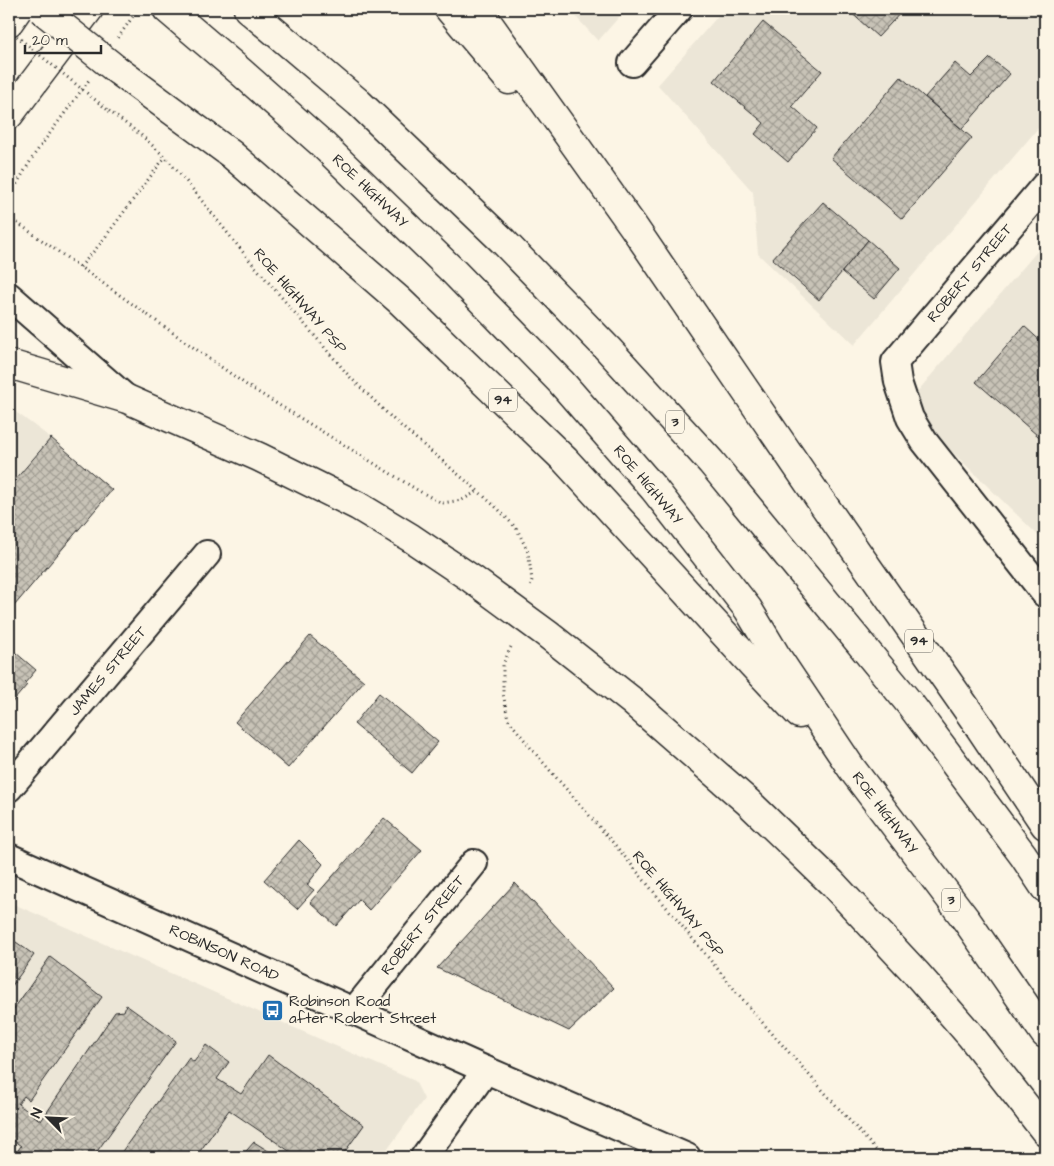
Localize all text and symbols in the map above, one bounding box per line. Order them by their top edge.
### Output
scale bar [25,22,101,54]
text: 20 m [32,30,68,51]
street label: ROE HIGHWAY [327,149,413,233]
street label: ROBERT STREET [922,219,1018,327]
street label: ROE HIGHWAY PSP [248,244,352,358]
road number: 94 [489,388,517,412]
road number: 3 [666,411,684,434]
street label: ROE HIGHWAY [608,441,688,529]
street label: JAMES STREET [64,621,152,720]
road number: 94 [905,630,933,652]
street label: ROE HIGHWAY [847,767,923,859]
street label: ROE HIGHWAY PSP [627,846,729,962]
street label: ROBERT STREET [376,870,470,979]
road number: 3 [942,888,960,912]
street label: ROBINSON ROAD [166,919,283,987]
place label: Robinson Road after Robert Street [289,991,436,1029]
bus stop icon: Robinson Road after Robert Street [261,998,285,1022]
north arrow [22,1094,72,1144]
text: N [26,1105,48,1121]

